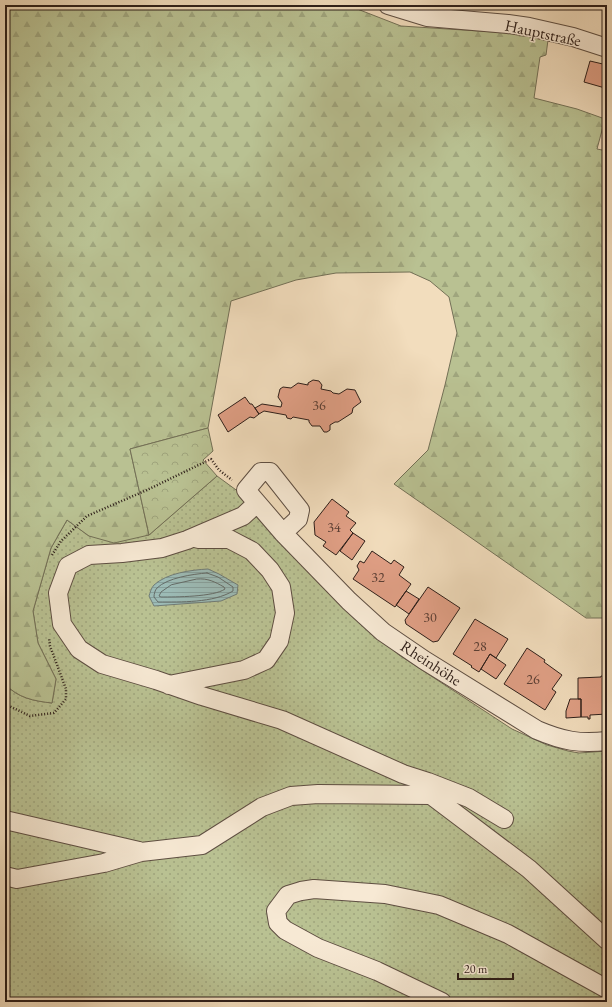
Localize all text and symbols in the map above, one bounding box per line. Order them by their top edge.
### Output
street label: Hauptstraße [503,15,583,51]
house number: 36 [312,396,326,414]
house number: 34 [327,518,341,536]
house number: 32 [371,568,385,586]
house number: 30 [423,608,437,626]
street label: Rheinhöhe [396,635,466,691]
house number: 28 [473,637,487,655]
house number: 26 [526,670,540,688]
scale bar [458,955,513,981]
text: 20 m [464,961,488,977]

